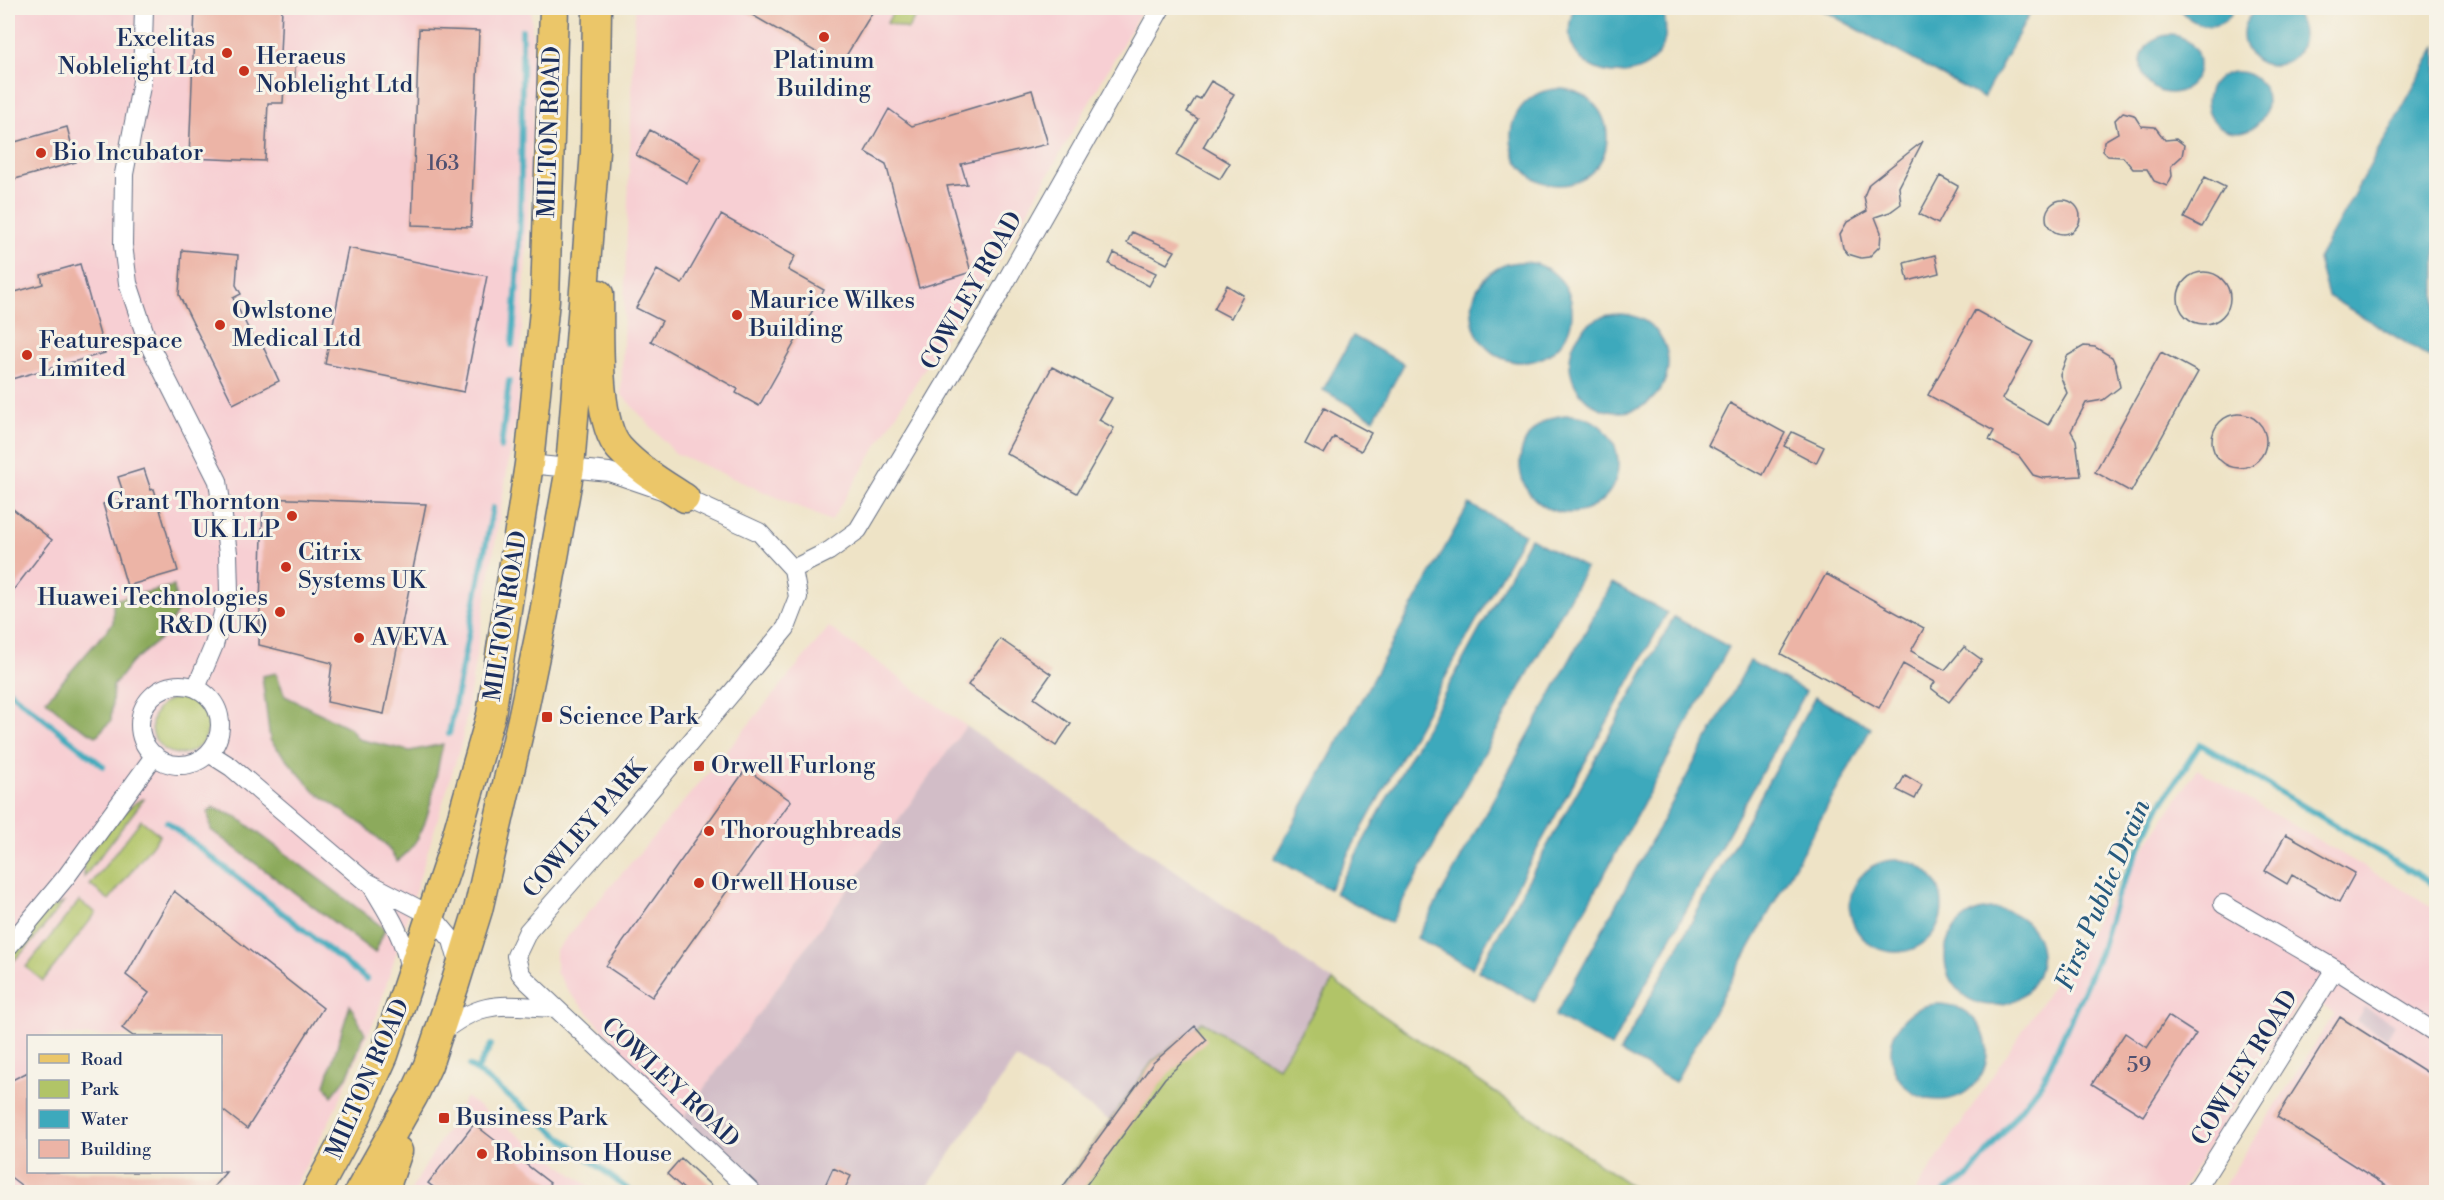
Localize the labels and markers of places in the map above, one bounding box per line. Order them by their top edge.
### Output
place label: Excelitas Noblelight Ltd [58,24,215,82]
marker: Platinum Building [817,30,831,44]
place label: Heraeus Noblelight Ltd [256,42,414,100]
marker: Excelitas Noblelight Ltd [220,46,234,60]
place label: Platinum Building [773,46,875,104]
marker: Heraeus Noblelight Ltd [237,64,251,78]
place label: Bio Incubator [52,138,203,168]
marker: Bio Incubator [34,146,48,160]
place label: Maurice Wilkes Building [748,286,915,344]
place label: Owlstone Medical Ltd [232,296,362,354]
marker: Maurice Wilkes Building [730,308,744,322]
marker: Owlstone Medical Ltd [213,318,227,332]
place label: Featurespace Limited [39,326,183,384]
marker: Featurespace Limited [20,348,34,362]
place label: Grant Thornton UK LLP [107,487,280,545]
marker: Grant Thornton UK LLP [285,509,299,523]
place label: Citrix Systems UK [298,538,427,596]
marker: Citrix Systems UK [279,560,293,574]
place label: Huawei Technologies R&D (UK) [37,583,268,641]
marker: Huawei Technologies R&D (UK) [273,605,287,619]
place label: AVEVA [370,623,449,653]
marker: AVEVA [352,631,366,645]
place label: Science Park [559,702,700,732]
marker: Science Park [540,710,554,724]
place label: Orwell Furlong [711,751,876,781]
marker: Orwell Furlong [692,759,706,773]
place label: Thoroughbreads [721,816,901,846]
marker: Thoroughbreads [702,824,716,838]
place label: Orwell House [711,868,858,898]
marker: Orwell House [692,876,706,890]
place label: Business Park [455,1103,609,1133]
marker: Business Park [437,1111,451,1125]
place label: Robinson House [494,1139,672,1169]
marker: Robinson House [475,1147,489,1161]

